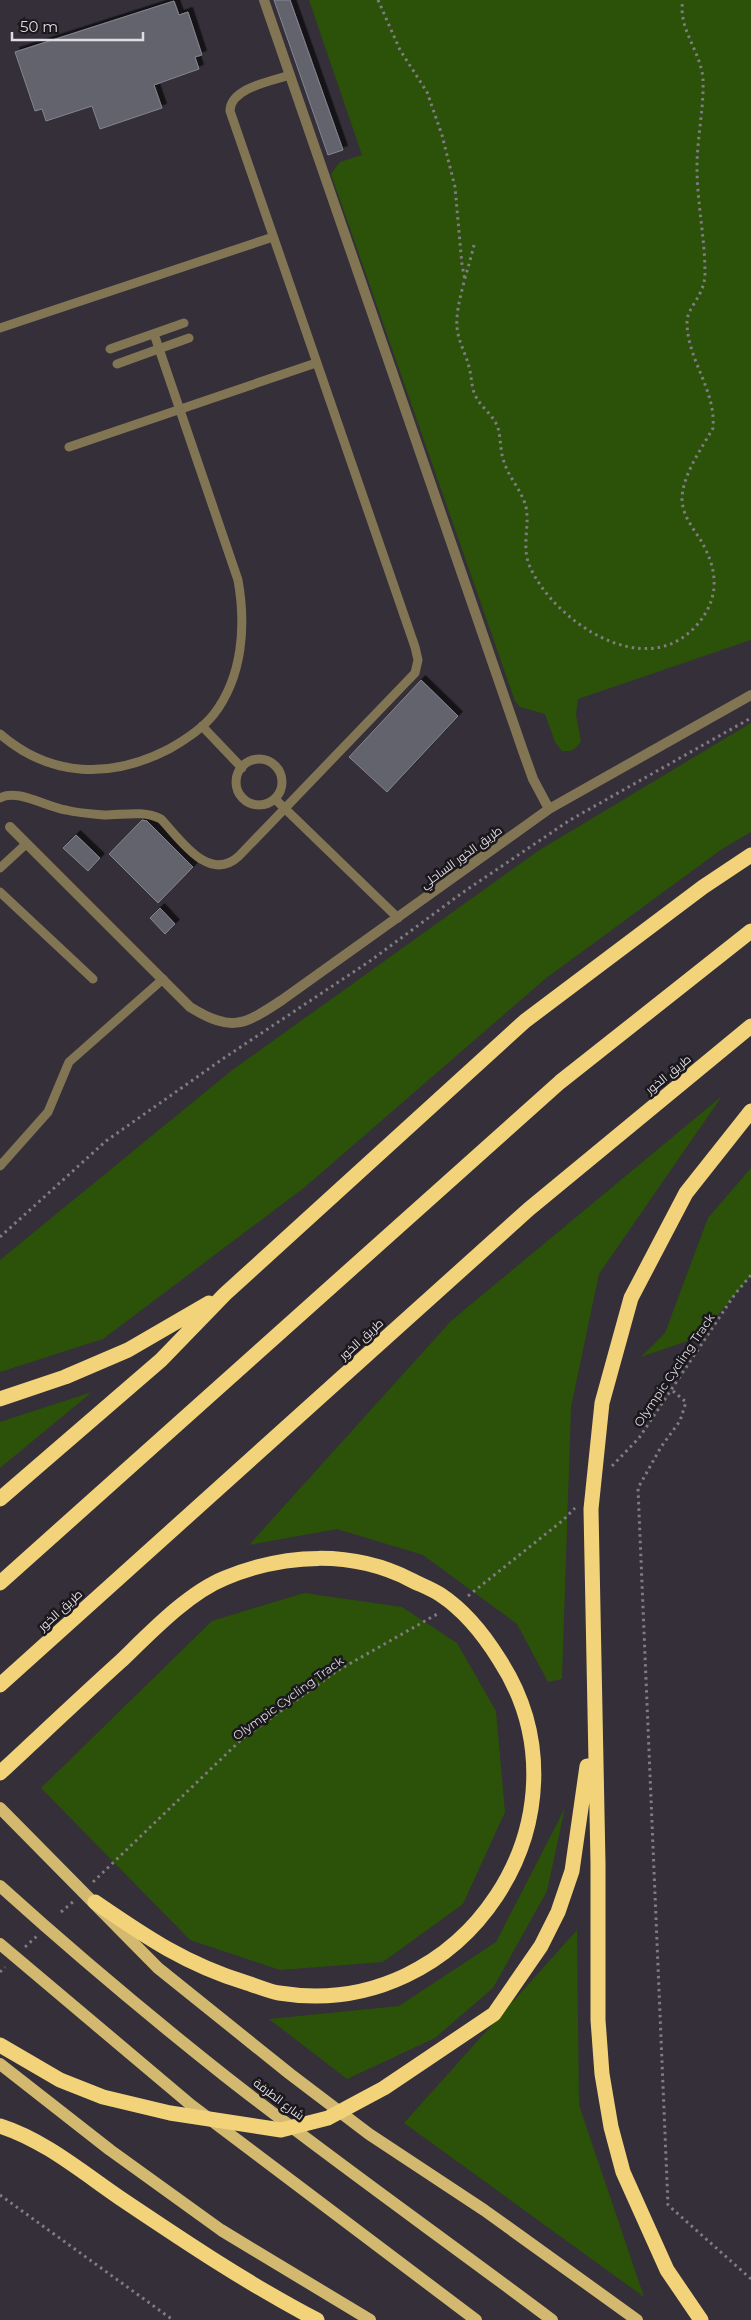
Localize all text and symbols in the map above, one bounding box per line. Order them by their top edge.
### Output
scale bar [12,10,144,42]
text: 50 m [20,17,58,36]
street label: طريق الخور الساحلي [417,822,507,894]
street label: طريق الخور [641,1051,694,1098]
street label: Olympic Cycling Track [631,1310,718,1429]
street label: طريق الخور [335,1315,386,1363]
street label: طريق الخور [34,1586,85,1634]
street label: Olympic Cycling Track [230,1652,347,1743]
street label: شارع الطرفة [250,2075,307,2124]

